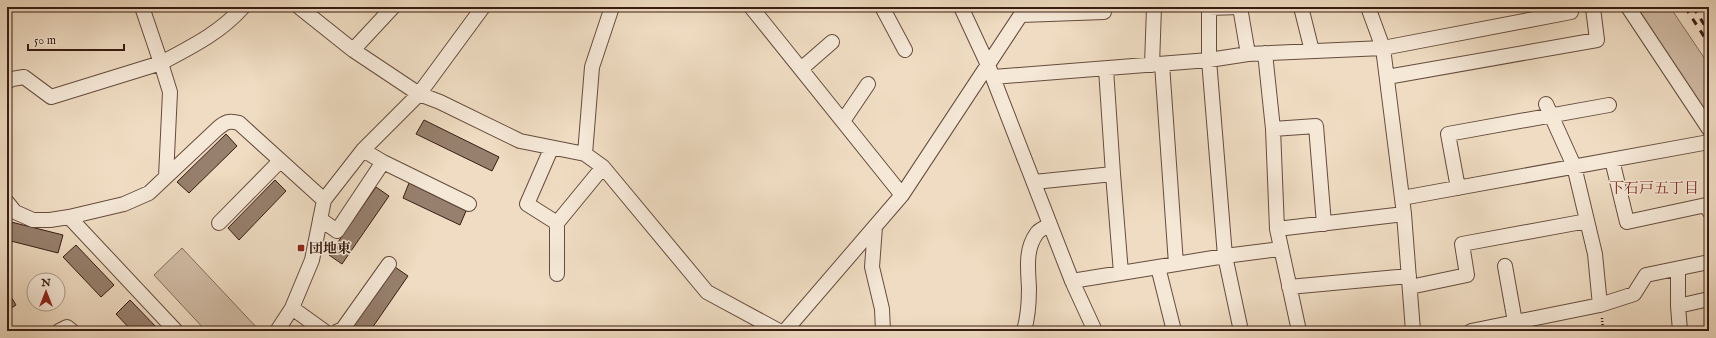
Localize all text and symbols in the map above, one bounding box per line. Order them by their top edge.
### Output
scale bar [28,26,124,52]
text: 50 m [34,33,56,48]
district label: 下石戸五丁目 [1609,179,1699,198]
place label: 団地東 [309,240,351,258]
marker: 団地東 [296,243,306,253]
north arrow [26,272,66,312]
text: N [40,276,51,290]

